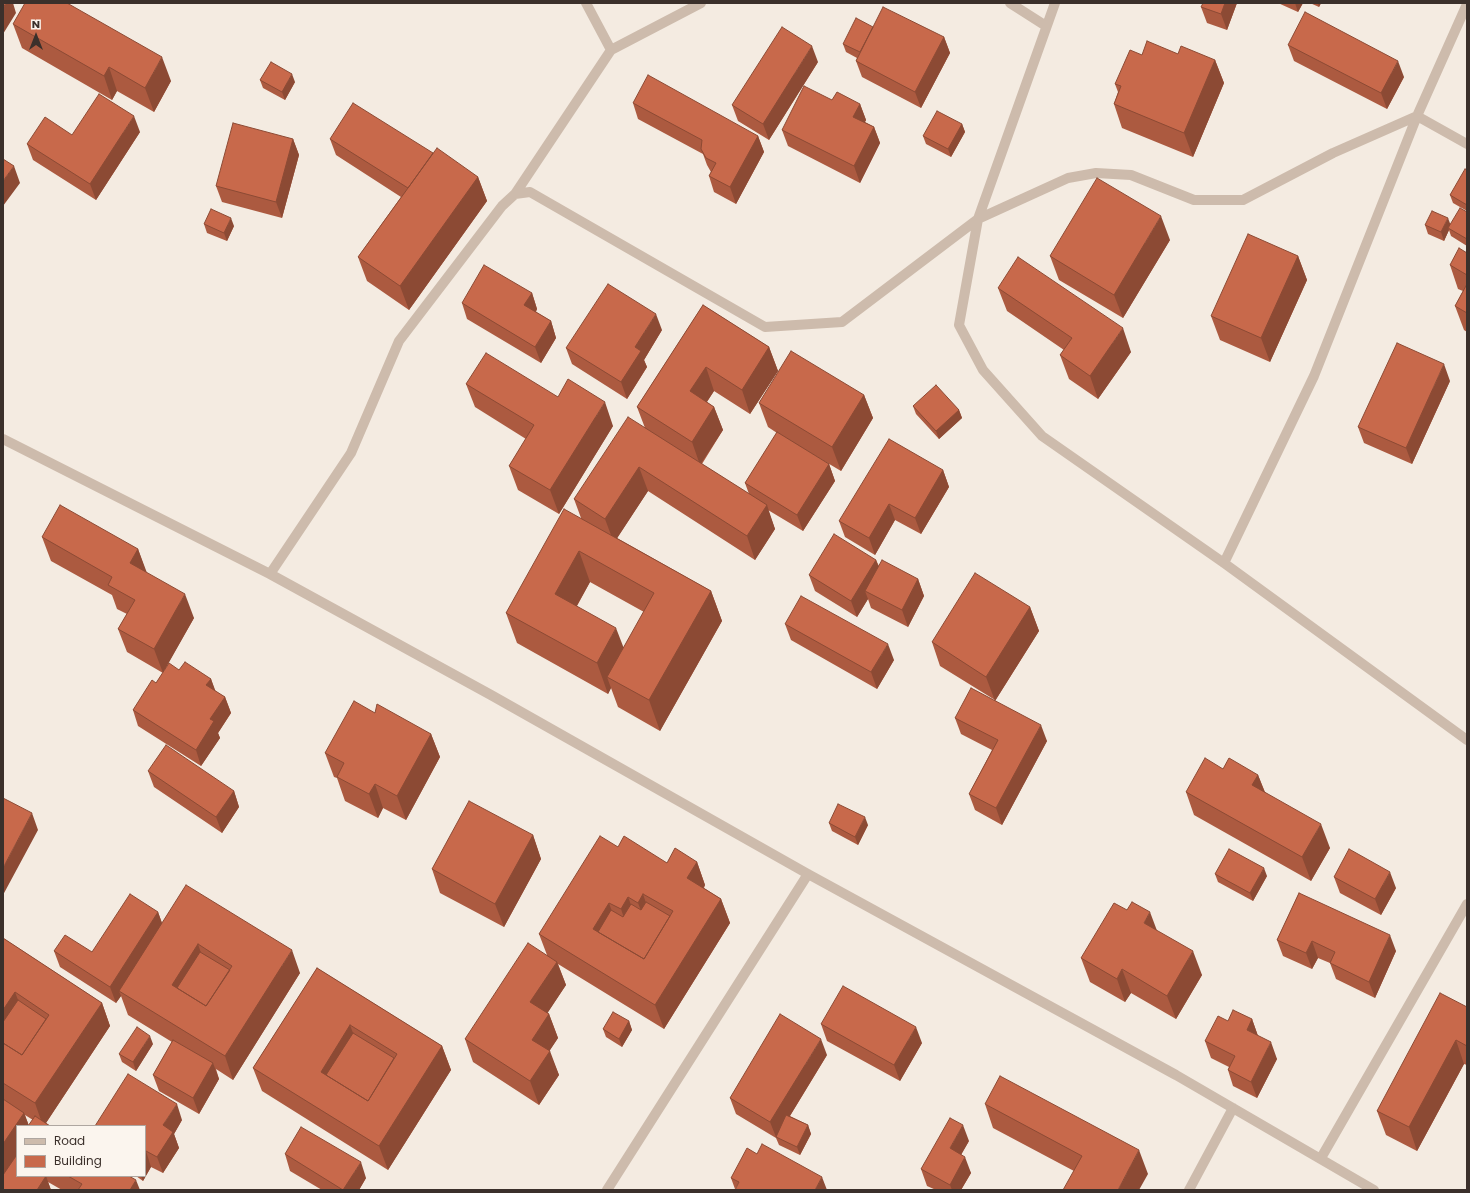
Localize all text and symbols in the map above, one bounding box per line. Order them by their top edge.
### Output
north arrow [16,16,56,56]
text: N [32,16,40,32]
legend [16,1125,146,1177]
text: Road [54,1132,85,1149]
text: Building [54,1152,102,1169]

